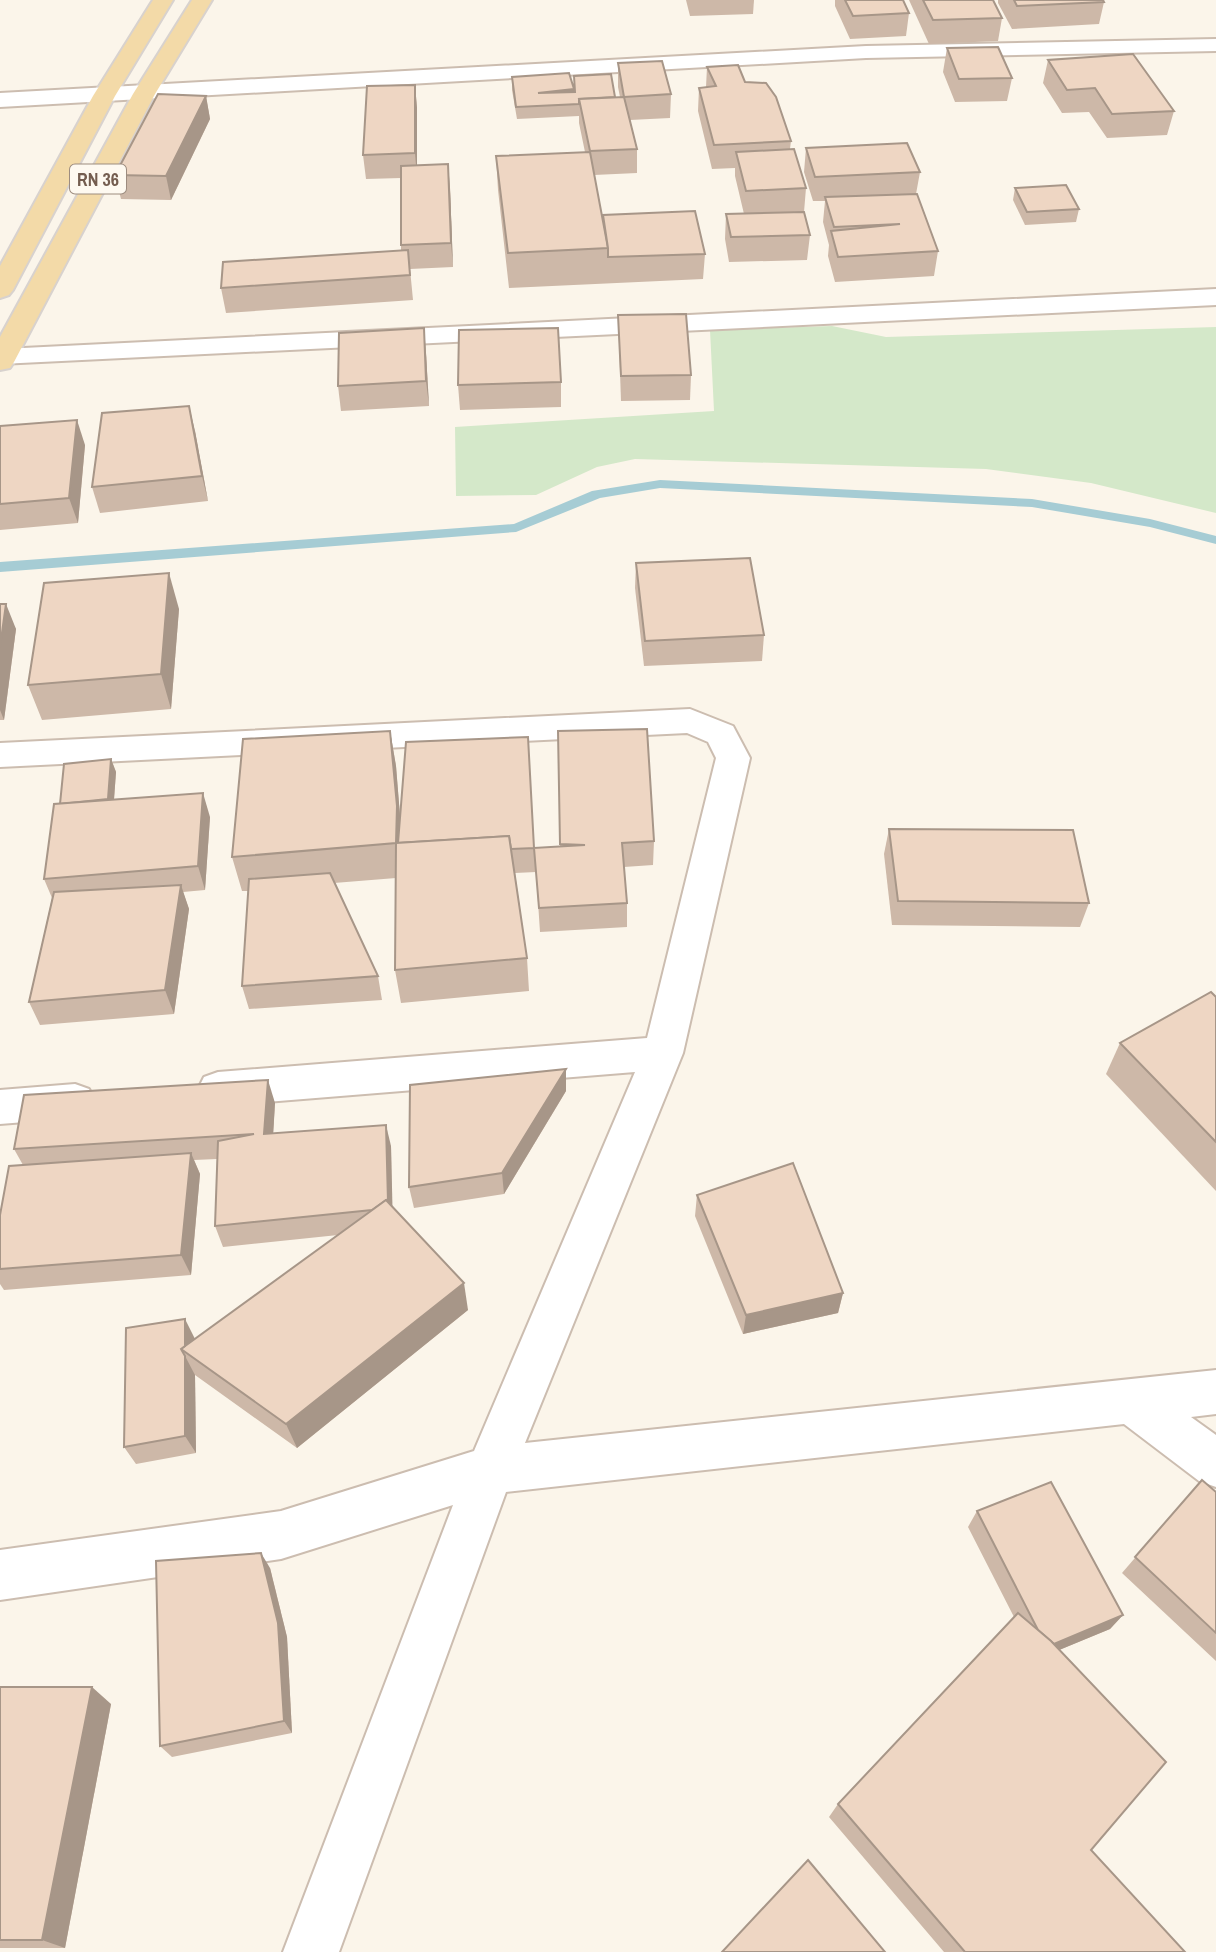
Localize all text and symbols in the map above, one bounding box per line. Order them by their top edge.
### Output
road number: RN 36 [70,164,126,194]

